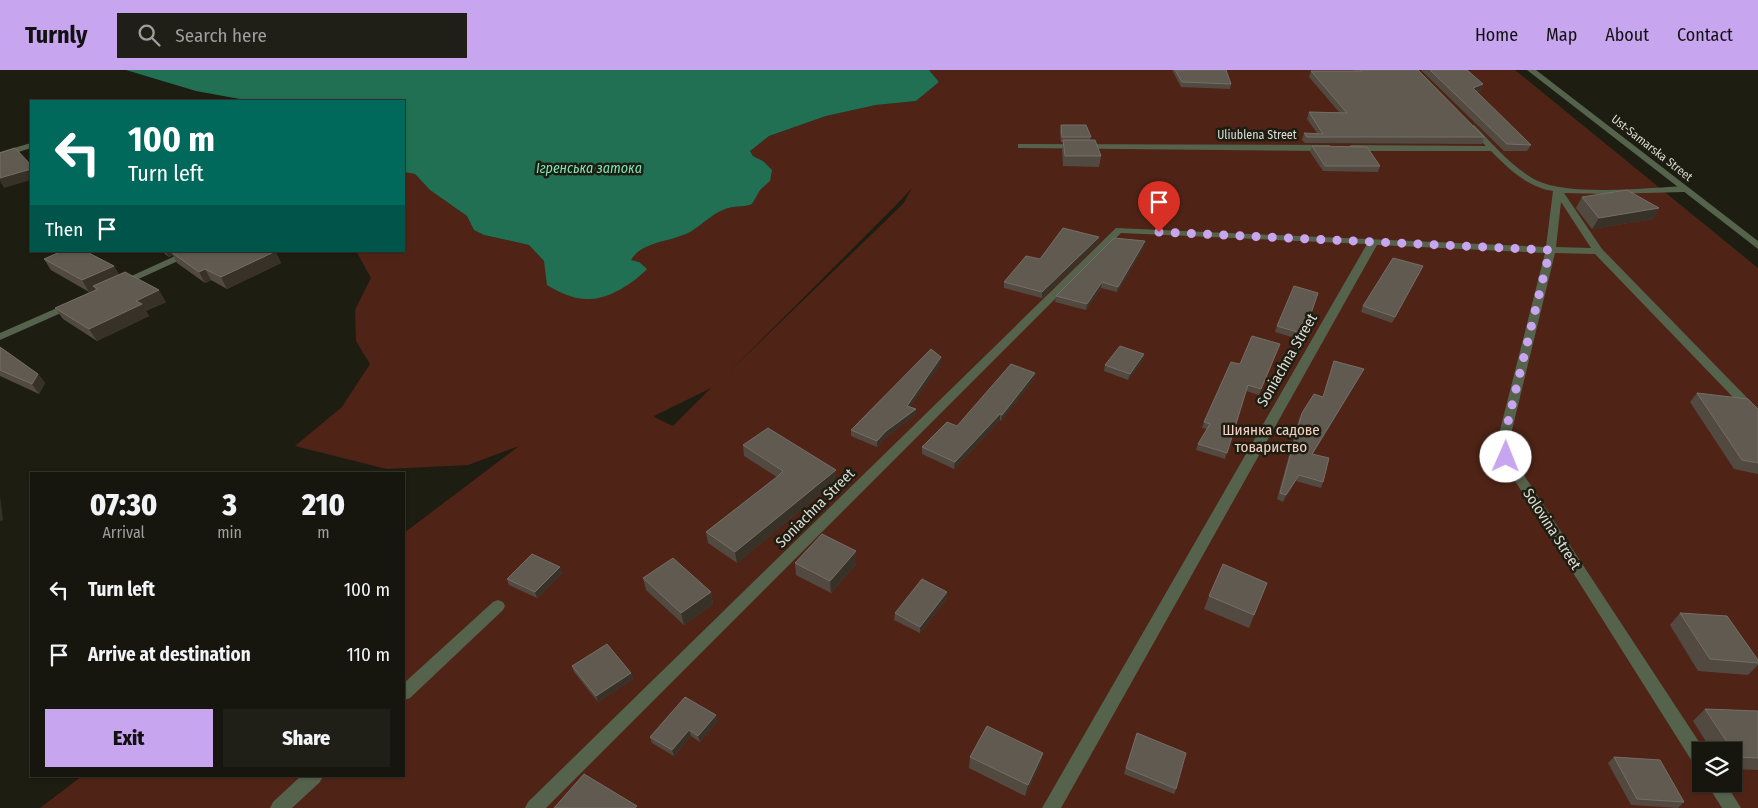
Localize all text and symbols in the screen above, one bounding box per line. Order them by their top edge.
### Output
search box [117,13,467,58]
text: Turnly [25,21,87,49]
icon: search [135,21,163,49]
text: Search here [175,24,267,47]
text: Home [1475,24,1518,46]
text: Map [1546,24,1577,46]
text: About [1605,24,1649,46]
text: Contact [1677,24,1733,46]
street label: Ust-Samarska Street [1609,112,1695,184]
text: 100 m [128,118,215,160]
icon: left [45,120,110,185]
street label: Uliublena Street [1217,128,1297,142]
text: Turn left [128,160,204,187]
water label: Ігренська затока [536,160,642,177]
pin [1138,181,1180,232]
icon: arrive [1145,188,1173,216]
icon: arrive [93,215,121,243]
text: Then [45,218,83,241]
street label: Soniachna Street [1253,310,1321,410]
park label: Шиянка садове товариство [1222,421,1320,456]
position arrow [1479,430,1531,482]
street label: Soniachna Street [772,465,858,551]
street label: Solovina Street [1519,485,1585,573]
text: 07:30 [90,487,157,523]
text: 3 [222,487,237,523]
text: 210 [302,487,345,523]
text: Arrival [102,523,145,542]
text: min [217,523,242,542]
text: m [317,523,330,542]
icon: left [45,576,73,604]
text: Turn left [88,578,155,601]
text: 100 m [344,578,390,601]
icon: arrive [45,641,73,669]
text: Arrive at destination [88,643,251,666]
text: 110 m [346,643,390,666]
button: Exit [45,709,213,767]
button: Share [223,709,390,767]
map controls [1692,742,1742,792]
button: layers [1692,742,1742,792]

